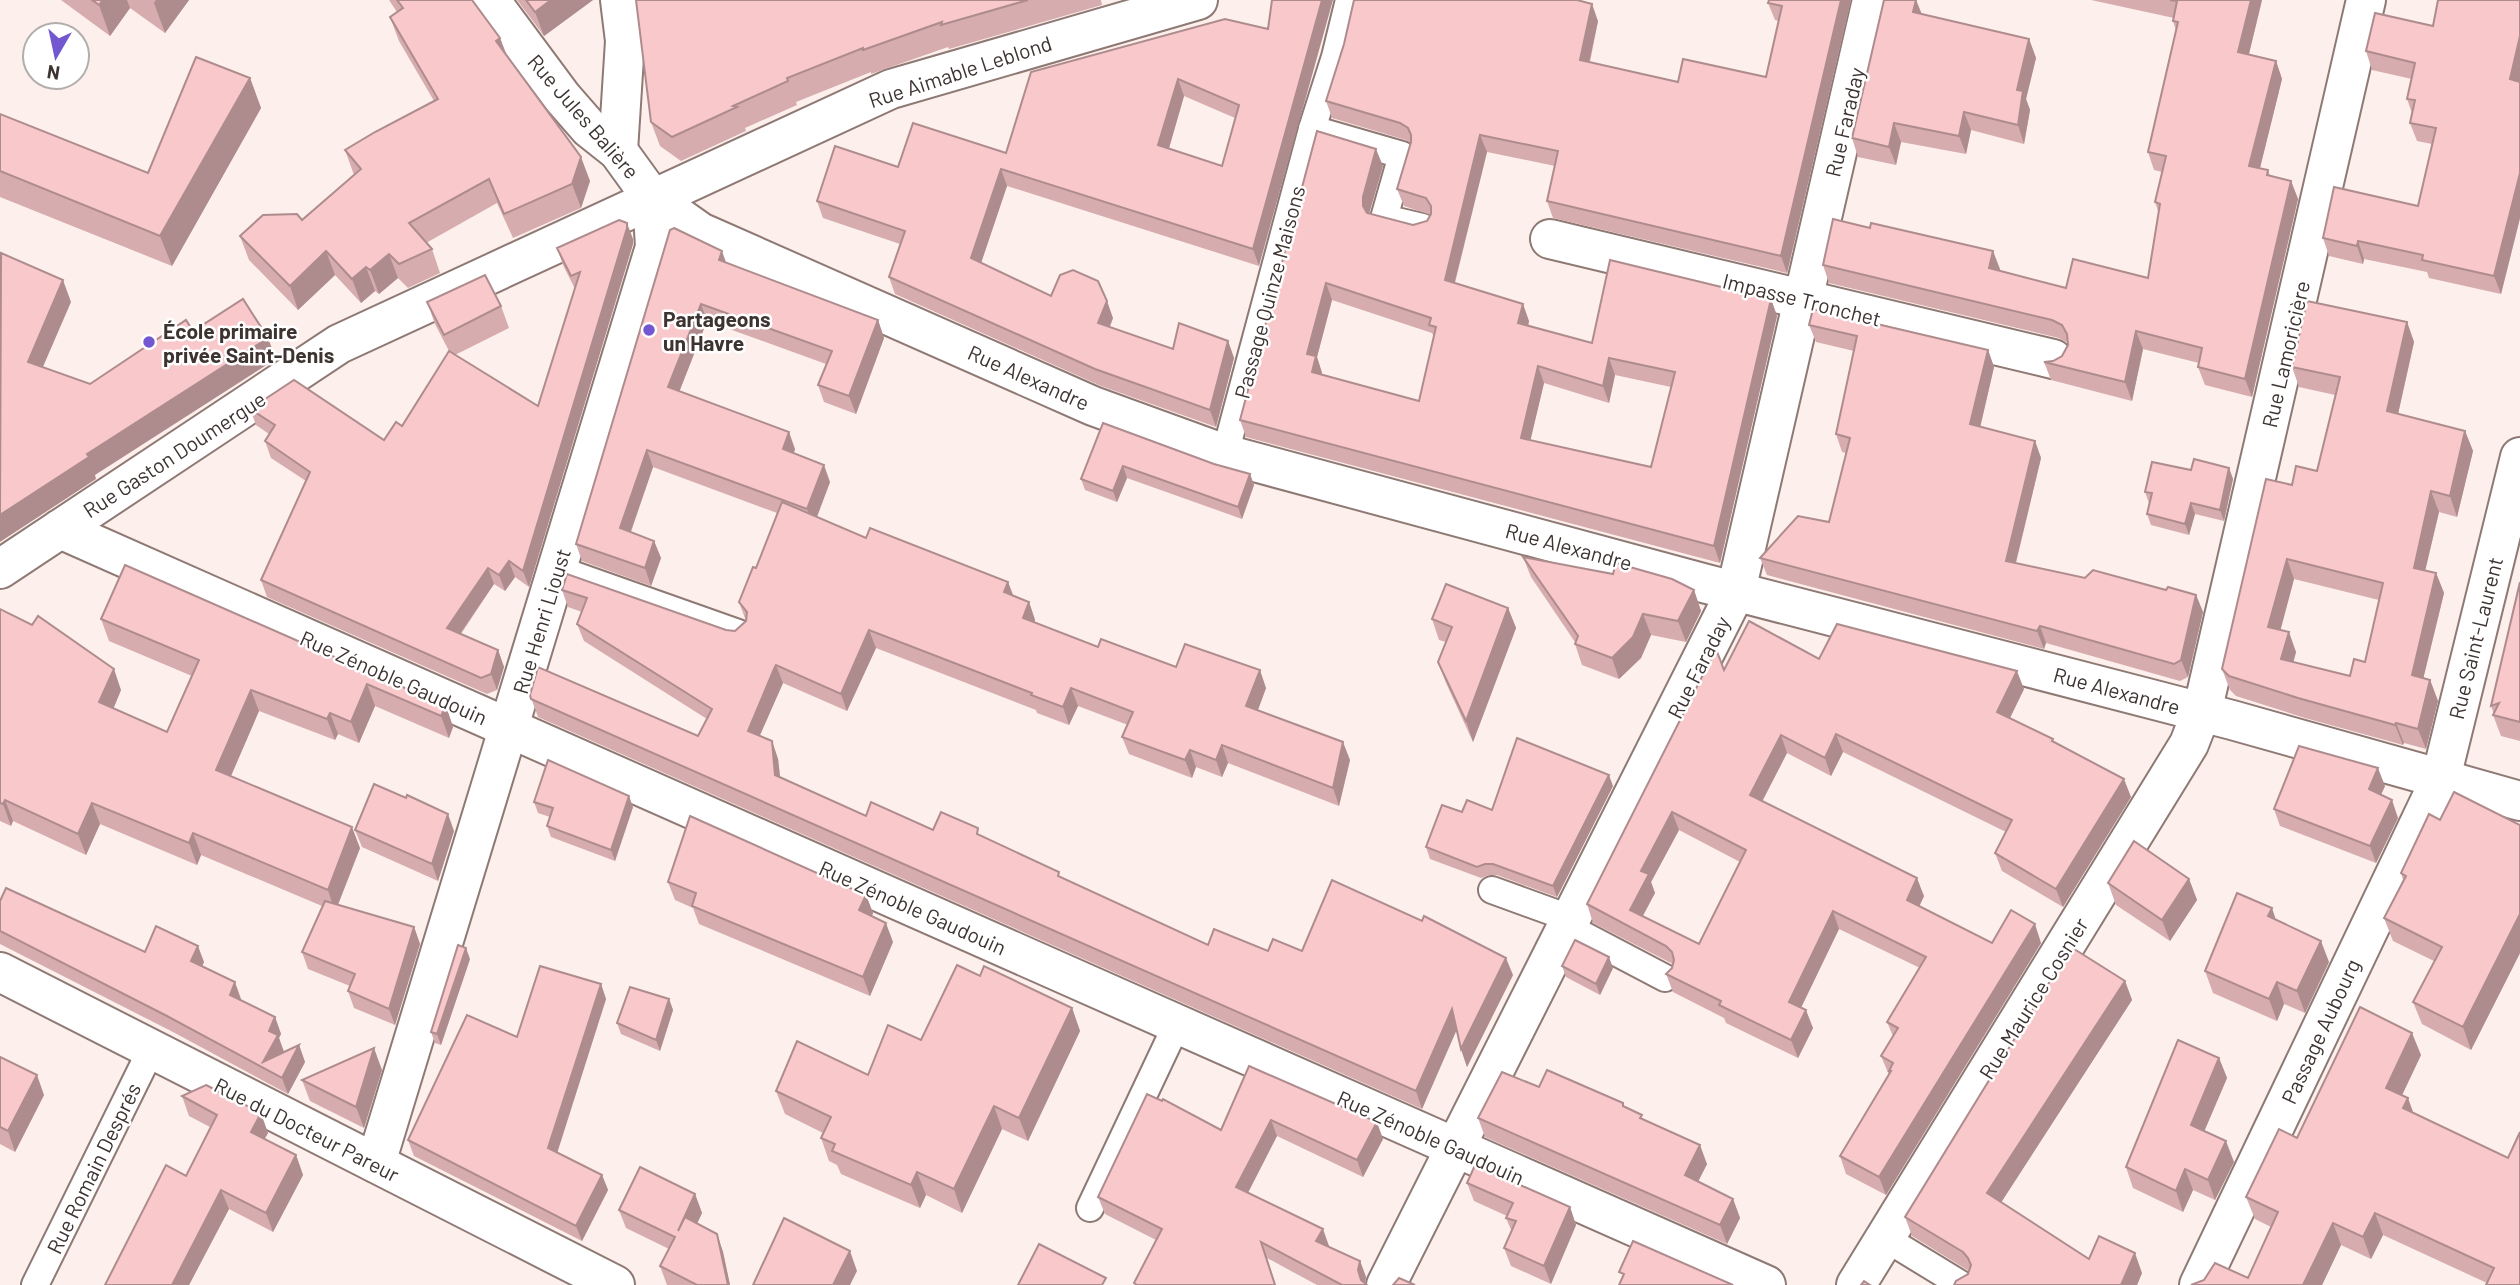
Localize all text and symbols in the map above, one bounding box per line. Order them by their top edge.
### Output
north arrow [21,21,91,91]
street label: Rue Aimable Leblond [865,30,1055,112]
street label: Rue Jules Balière [523,49,645,183]
text: N [45,61,61,86]
street label: Rue Faraday [1819,65,1869,179]
street label: Passage Quinze Maisons [1229,183,1309,401]
street label: Impasse Tronchet [1720,267,1884,331]
street label: Rue Lamoricière [2256,278,2314,430]
place label: Partageons un Havre [663,306,771,355]
place label: École primaire privée Saint-Denis [163,318,334,367]
marker: Partageons un Havre [641,322,657,338]
marker: École primaire privée Saint-Denis [141,334,157,350]
street label: Rue Alexandre [964,339,1094,415]
street label: Rue Gaston Doumergue [78,386,270,522]
street label: Rue Alexandre [1503,517,1635,575]
street label: Rue Henri Lioust [507,545,575,697]
street label: Rue Saint-Laurent [2443,554,2507,722]
street label: Rue Faraday [1662,611,1735,722]
street label: Rue Zénoble Gaudouin [297,624,491,730]
street label: Rue Alexandre [2051,661,2183,719]
street label: Rue Zénoble Gaudouin [816,854,1010,960]
street label: Rue Maurice Cosnier [1973,912,2093,1083]
street label: Passage Aubourg [2275,955,2365,1107]
street label: Rue du Docteur Pareur [210,1072,404,1187]
street label: Rue Romain Després [41,1078,145,1258]
street label: Rue Zénoble Gaudouin [1334,1084,1528,1190]

